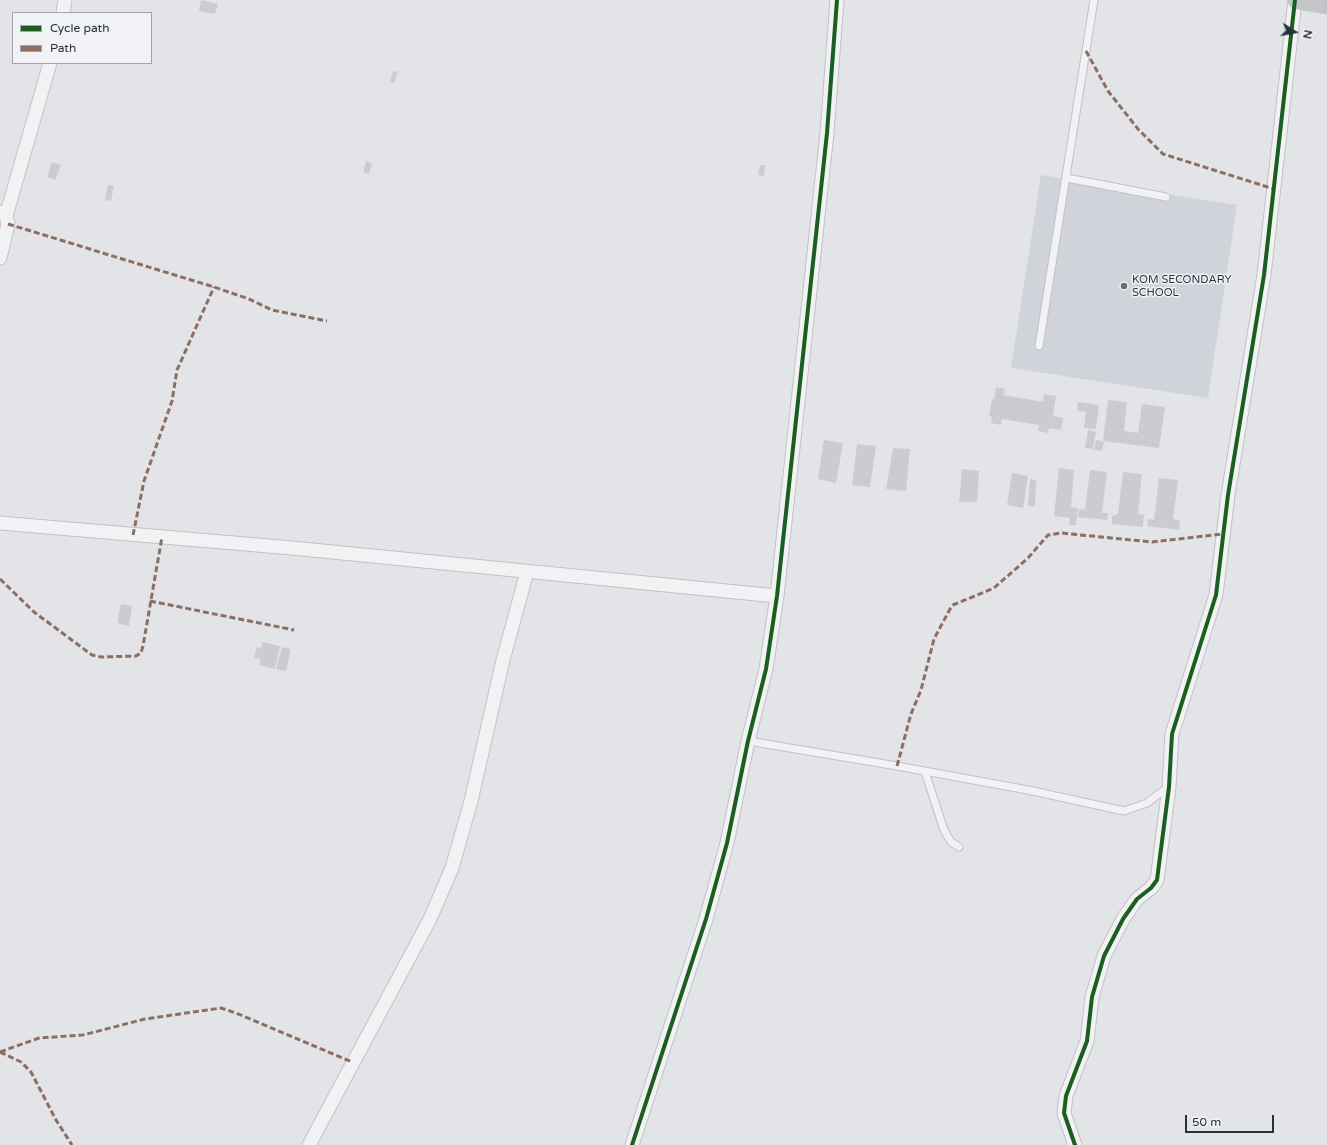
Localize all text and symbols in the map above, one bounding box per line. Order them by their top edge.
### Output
legend [12,12,152,64]
north arrow [1275,12,1315,52]
text: Cycle path [50,21,109,35]
text: N [1300,29,1314,40]
text: Path [50,41,76,55]
place label: KOM SECONDARY SCHOOL [1132,273,1232,299]
marker: KOM SECONDARY SCHOOL [1119,281,1129,291]
scale bar [1187,1107,1276,1133]
text: 50 m [1192,1115,1221,1129]

